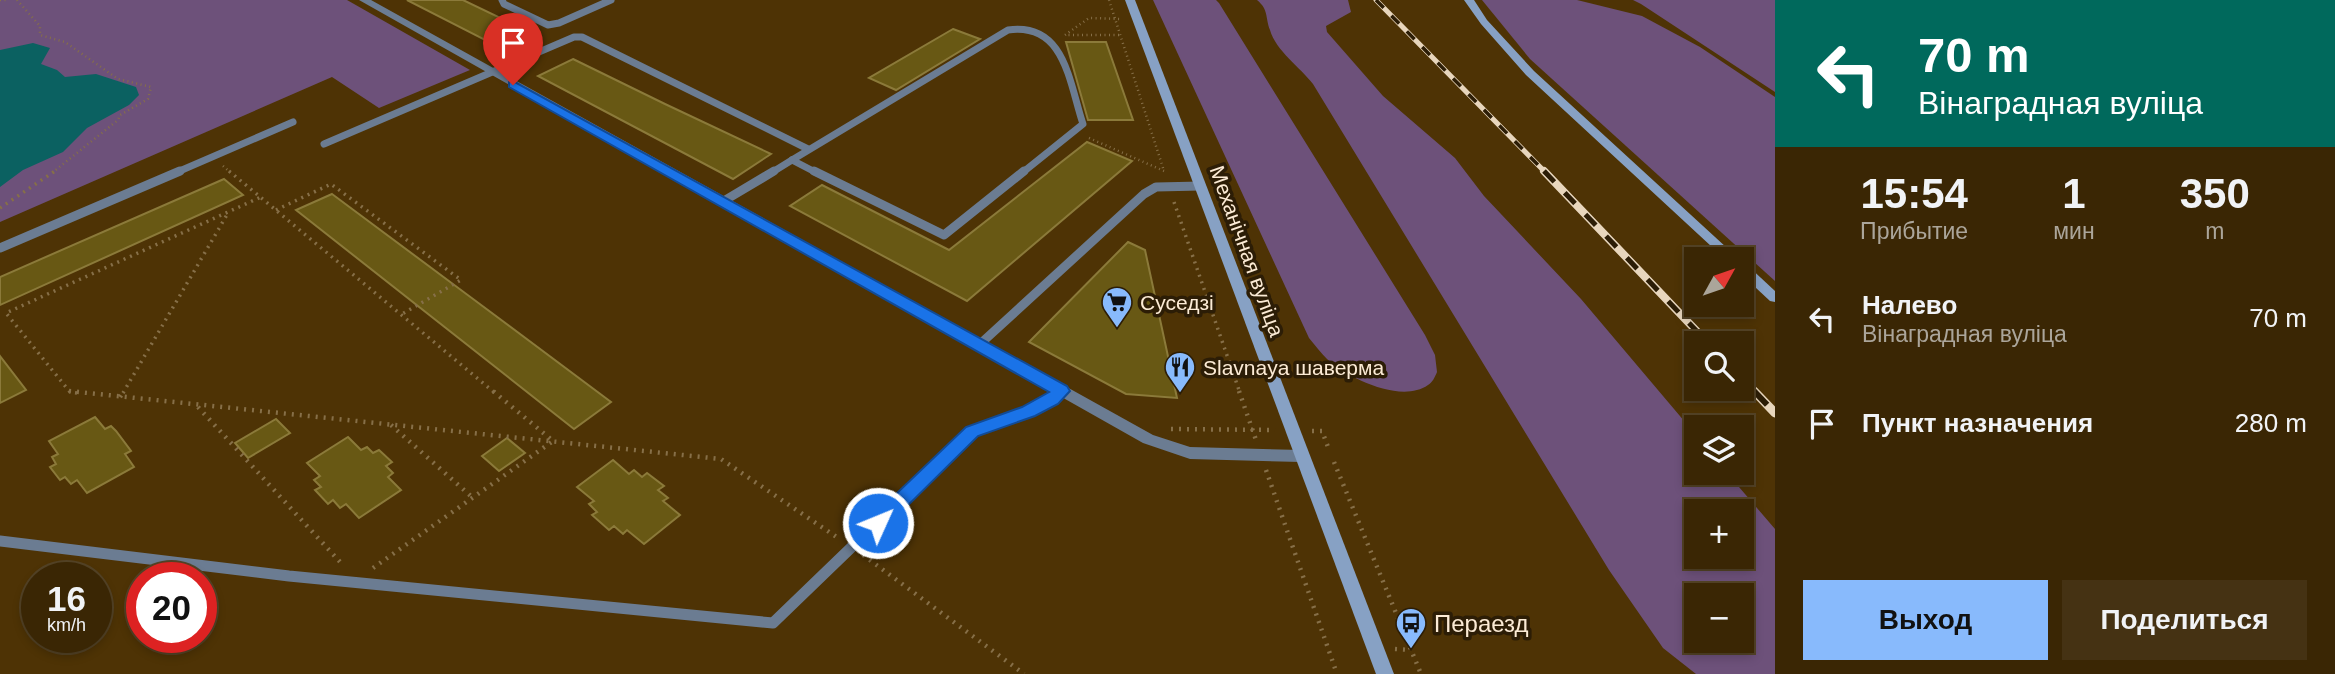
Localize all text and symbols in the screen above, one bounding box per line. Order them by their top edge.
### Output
pin [483,13,543,85]
icon: arrive [494,24,532,62]
icon: left [1803,28,1894,119]
text: 70 m [1918,28,2030,82]
text: Вінаградная вуліца [1918,85,2203,121]
street label: Механічная вуліца [1205,163,1289,340]
text: 15:54 [1860,170,1968,217]
text: 1 [2062,170,2086,217]
text: 350 [2180,170,2250,217]
text: Прибытие [1860,218,1968,244]
text: мин [2053,218,2095,244]
text: m [2205,218,2224,244]
north arrow [1684,247,1754,317]
map controls [1684,247,1754,653]
supermarket icon: Суседзі [1100,285,1134,329]
text: Налево [1862,290,1957,320]
place label: Суседзі [1140,291,1214,314]
icon: left [1803,300,1841,338]
text: 70 m [2249,303,2307,333]
text: Вінаградная вуліца [1862,321,2067,347]
button: search [1684,331,1754,401]
restaurant icon: Slavnaya шаверма [1163,350,1197,394]
place label: Slavnaya шаверма [1203,356,1384,379]
icon: arrive [1803,405,1841,443]
text: Пункт назначения [1862,408,2093,438]
text: 280 m [2235,408,2307,438]
button: layers [1684,415,1754,485]
position arrow [841,486,915,560]
button: + [1684,499,1754,569]
speed limit sign: 20 [126,562,217,653]
text: 16 [47,579,86,618]
button: Выход [1803,580,2048,660]
button: Поделиться [2062,580,2307,660]
button: − [1684,583,1754,653]
bus stop icon: Пераезд [1394,606,1428,650]
place label: Пераезд [1434,610,1529,637]
text: km/h [47,615,86,635]

